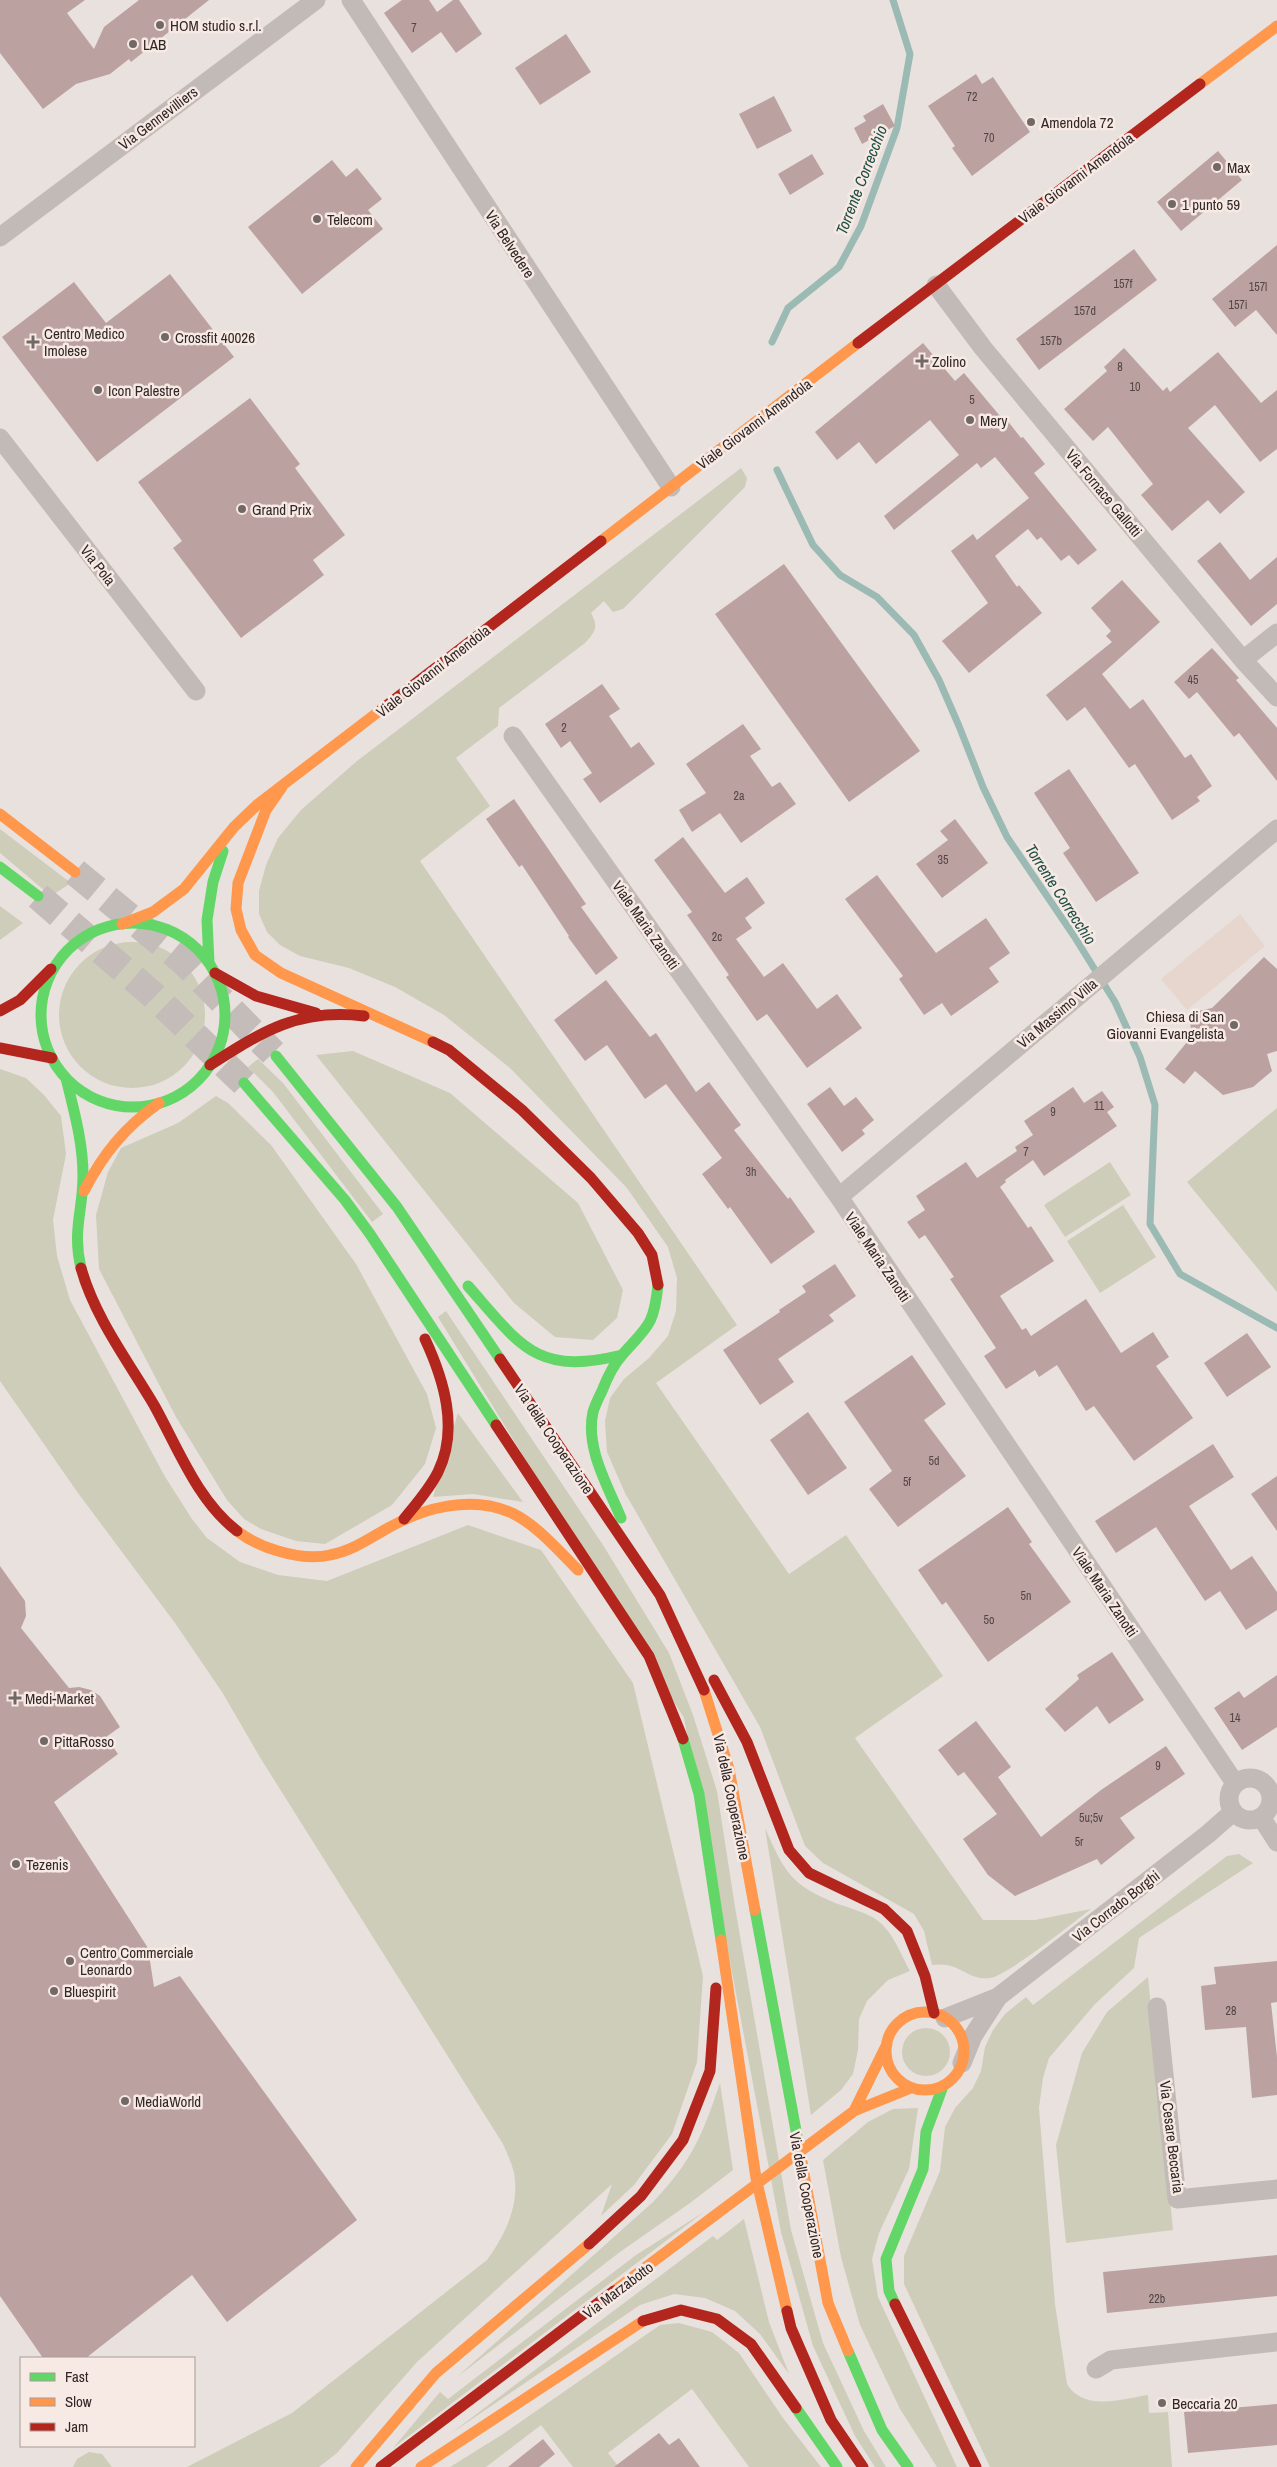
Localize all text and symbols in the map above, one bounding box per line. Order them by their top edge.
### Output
place label: HOM studio s.r.l. [170,15,262,36]
marker: HOM studio s.r.l. [154,19,166,31]
house number: 7 [411,20,417,36]
place label: LAB [143,34,166,55]
marker: LAB [127,38,139,50]
street label: Via Gennevilliers [114,81,202,155]
house number: 72 [967,89,977,105]
place label: Amendola 72 [1040,112,1114,133]
marker: Amendola 72 [1025,116,1037,128]
water label: Torrente Correcchio [830,122,892,238]
street label: Viale Giovanni Amendola [1014,128,1138,228]
house number: 70 [984,130,994,146]
place label: Max [1227,157,1251,178]
marker: Max [1211,161,1223,173]
place label: 1 punto 59 [1182,194,1240,215]
marker: 1 punto 59 [1166,198,1178,210]
street label: Via Belvedere [480,206,540,282]
place label: Telecom [327,209,373,230]
marker: Telecom [311,213,323,225]
house number: 157f [1113,276,1133,292]
house number: 157l [1249,279,1267,295]
house number: 157i [1228,297,1248,313]
house number: 157d [1074,303,1096,319]
place label: Centro Medico Imolese [44,323,125,361]
place label: Crossfit 40026 [175,327,255,348]
marker: Crossfit 40026 [159,331,171,343]
house number: 157b [1040,333,1062,349]
marker: Centro Medico Imolese [26,335,40,349]
place label: Zolino [932,351,966,372]
marker: Zolino [916,355,928,367]
house number: 8 [1117,359,1123,375]
street label: Viale Giovanni Amendola [692,374,816,474]
house number: 10 [1130,379,1140,395]
place label: Icon Palestre [108,380,180,401]
marker: Icon Palestre [92,384,104,396]
house number: 5 [969,392,975,408]
place label: Mery [980,410,1008,431]
marker: Mery [964,414,976,426]
street label: Via Fornace Gallotti [1061,445,1147,541]
place label: Grand Prix [252,499,312,520]
marker: Grand Prix [236,503,248,515]
street label: Via Pola [75,540,121,590]
street label: Viale Giovanni Amendola [372,620,494,722]
house number: 45 [1188,672,1199,688]
house number: 2 [561,720,567,736]
house number: 2a [734,788,745,804]
water label: Torrente Correcchio [1020,840,1102,948]
house number: 35 [938,852,949,868]
street label: Viale Maria Zanotti [607,876,685,974]
house number: 2c [712,929,722,945]
street label: Via Massimo Villa [1012,973,1102,1053]
place label: Chiesa di San Giovanni Evangelista [1106,1006,1224,1044]
marker: Chiesa di San Giovanni Evangelista [1228,1019,1240,1031]
house number: 11 [1094,1098,1105,1114]
house number: 9 [1050,1104,1056,1120]
house number: 7 [1023,1144,1029,1160]
house number: 3h [746,1164,756,1180]
street label: Viale Maria Zanotti [840,1208,916,1306]
street label: Via della Cooperazione [509,1380,599,1498]
house number: 5d [929,1453,939,1469]
house number: 5f [903,1474,911,1490]
street label: Viale Maria Zanotti [1067,1543,1143,1641]
house number: 5n [1021,1588,1031,1604]
house number: 5o [984,1612,994,1628]
place label: Medi-Market [25,1688,95,1709]
marker: Medi-Market [9,1692,21,1704]
house number: 14 [1230,1710,1241,1726]
place label: PittaRosso [54,1731,114,1752]
street label: Via della Cooperazione [708,1732,756,1862]
marker: PittaRosso [38,1735,50,1747]
house number: 9 [1155,1758,1161,1774]
house number: 5u;5v [1079,1810,1103,1826]
house number: 5r [1075,1834,1084,1850]
place label: Tezenis [26,1854,68,1875]
marker: Tezenis [10,1858,22,1870]
street label: Via Corrado Borghi [1068,1865,1164,1947]
place label: Centro Commerciale Leonardo [80,1942,194,1980]
marker: Centro Commerciale Leonardo [64,1955,76,1967]
place label: Bluespirit [64,1981,117,2002]
marker: Bluespirit [48,1985,60,1997]
house number: 28 [1226,2003,1236,2019]
street label: Via Cesare Beccaria [1155,2080,1189,2195]
place label: MediaWorld [135,2091,201,2112]
marker: MediaWorld [119,2095,131,2107]
street label: Via della Cooperazione [784,2130,830,2260]
street label: Via Marzabotto [578,2256,658,2323]
house number: 22b [1149,2291,1165,2307]
legend [20,2357,195,2447]
text: Fast [65,2366,89,2387]
text: Slow [65,2391,92,2412]
place label: Beccaria 20 [1172,2393,1238,2414]
marker: Beccaria 20 [1156,2397,1168,2409]
text: Jam [65,2416,88,2437]

